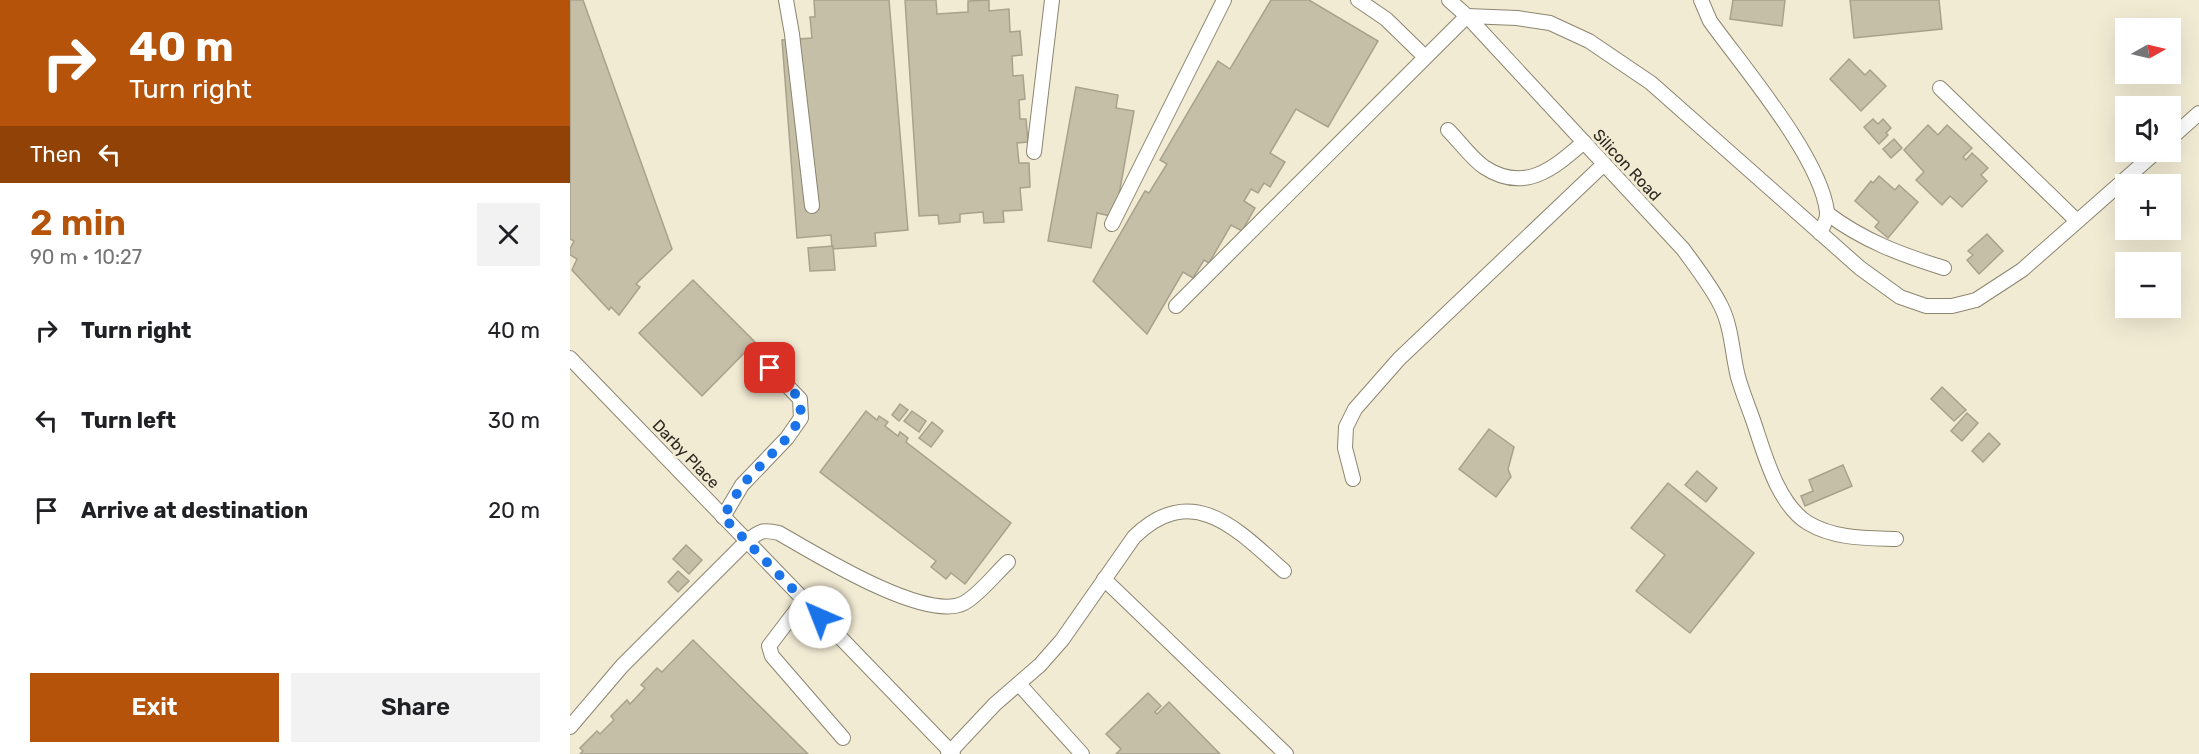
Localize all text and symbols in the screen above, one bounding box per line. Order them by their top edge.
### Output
north arrow [2115,18,2181,84]
map controls [2115,18,2181,318]
text: 40 m [129,22,234,72]
icon: right [30,24,108,102]
text: Turn right [129,73,252,105]
button: sound [2115,96,2181,162]
street label: Silicon Road [1589,125,1665,205]
icon: left [93,138,126,171]
text: Then [30,141,81,168]
button: + [2115,174,2181,240]
text: 2 min [30,201,126,244]
button: close [477,203,540,266]
text: 90 m · 10:27 [30,245,142,269]
button: − [2115,252,2181,318]
icon: right [30,314,63,347]
text: Turn right [81,317,191,344]
text: 40 m [487,317,540,344]
pin [744,342,795,393]
icon: arrive [753,351,786,384]
icon: left [30,404,63,437]
text: Turn left [81,407,176,434]
text: 30 m [488,407,540,434]
street label: Darby Place [649,416,724,492]
icon: arrive [30,494,63,527]
text: Arrive at destination [81,497,308,524]
text: 20 m [488,497,540,524]
position arrow [788,585,852,649]
button: Exit [30,673,279,742]
button: Share [291,673,540,742]

